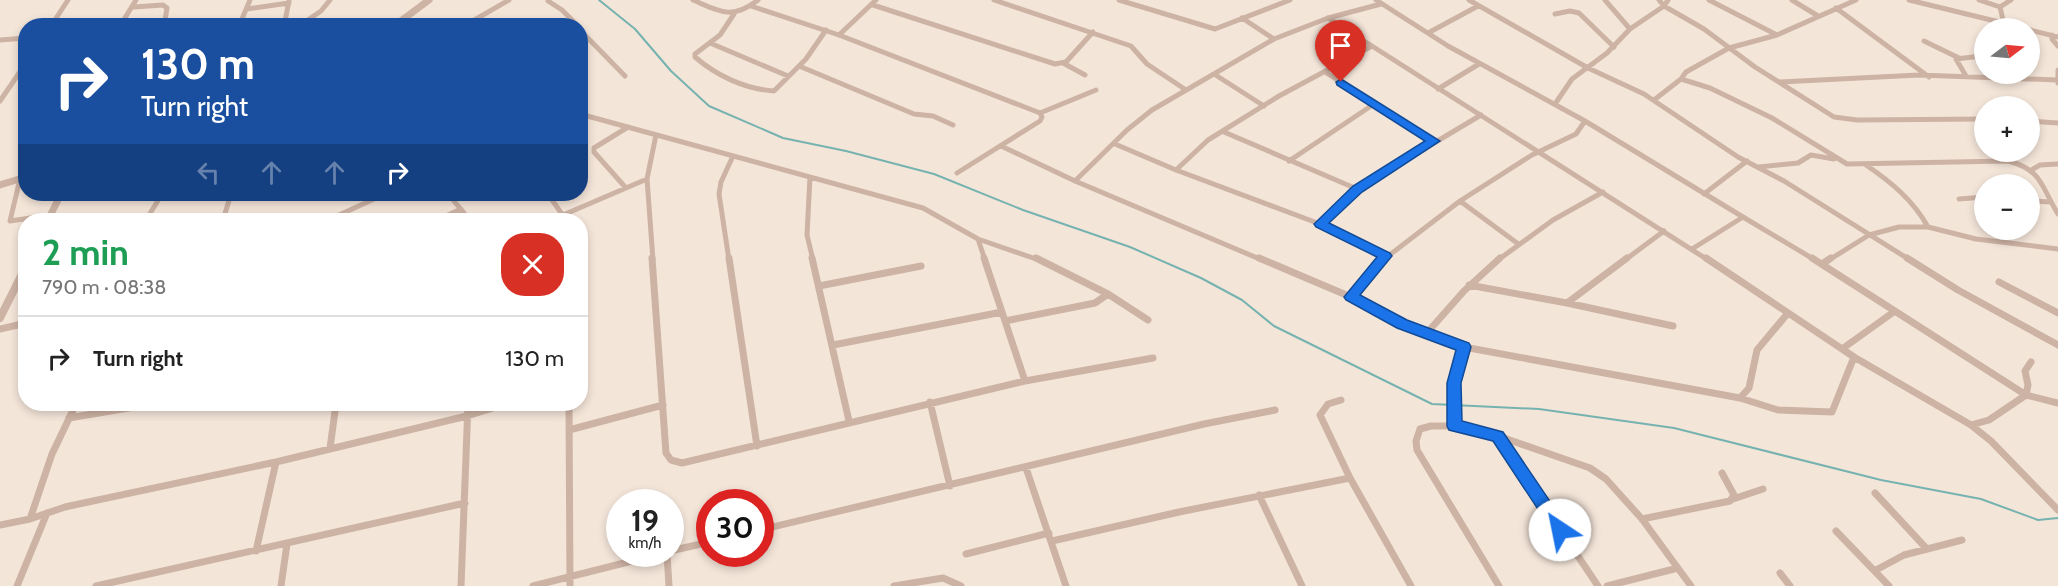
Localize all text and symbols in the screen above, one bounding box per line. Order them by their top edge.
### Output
north arrow [1974,18,2040,84]
map controls [1974,18,2040,240]
pin [1315,20,1366,82]
icon: arrive [1324,29,1357,62]
text: 130 m [141,38,255,90]
icon: right [42,42,120,120]
text: Turn right [141,90,248,123]
button: + [1974,96,2040,162]
icon: left [192,156,225,189]
icon: ahead [255,156,288,189]
icon: ahead [318,156,351,189]
icon: right [381,156,414,189]
button: − [1974,174,2040,240]
text: 2 min [42,230,129,274]
button: close [501,233,564,296]
text: 790 m · 08:38 [42,275,166,299]
icon: right [42,342,75,375]
text: Turn right [93,345,183,372]
text: 130 m [505,345,564,372]
speed limit sign: 30 [696,489,774,567]
position arrow [1528,498,1592,562]
text: 19 [631,502,659,539]
text: km/h [629,534,661,552]

